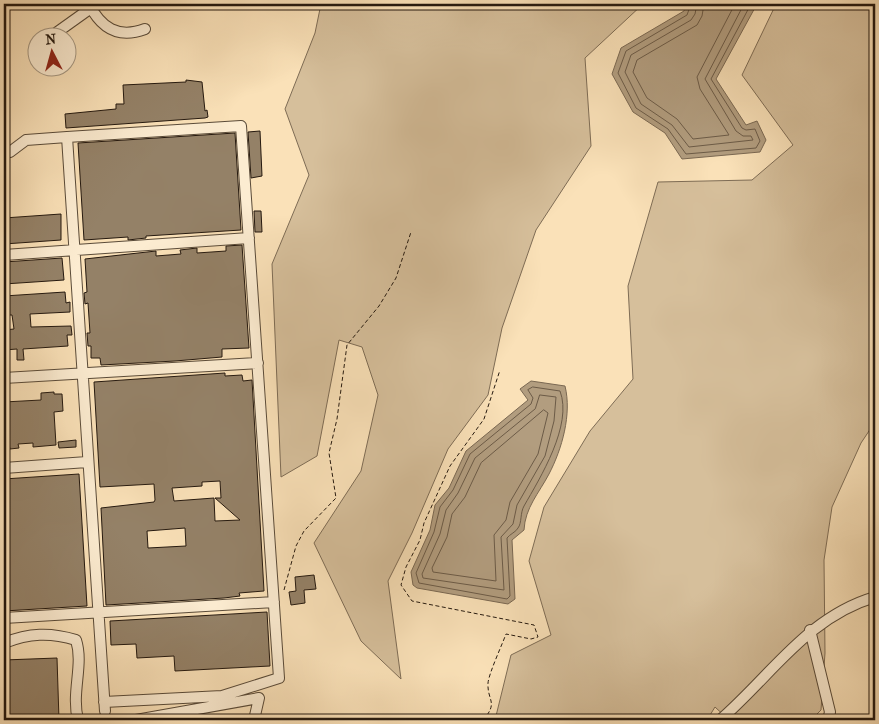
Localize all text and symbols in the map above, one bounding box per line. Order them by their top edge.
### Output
north arrow [28,28,78,78]
text: N [45,31,57,49]

